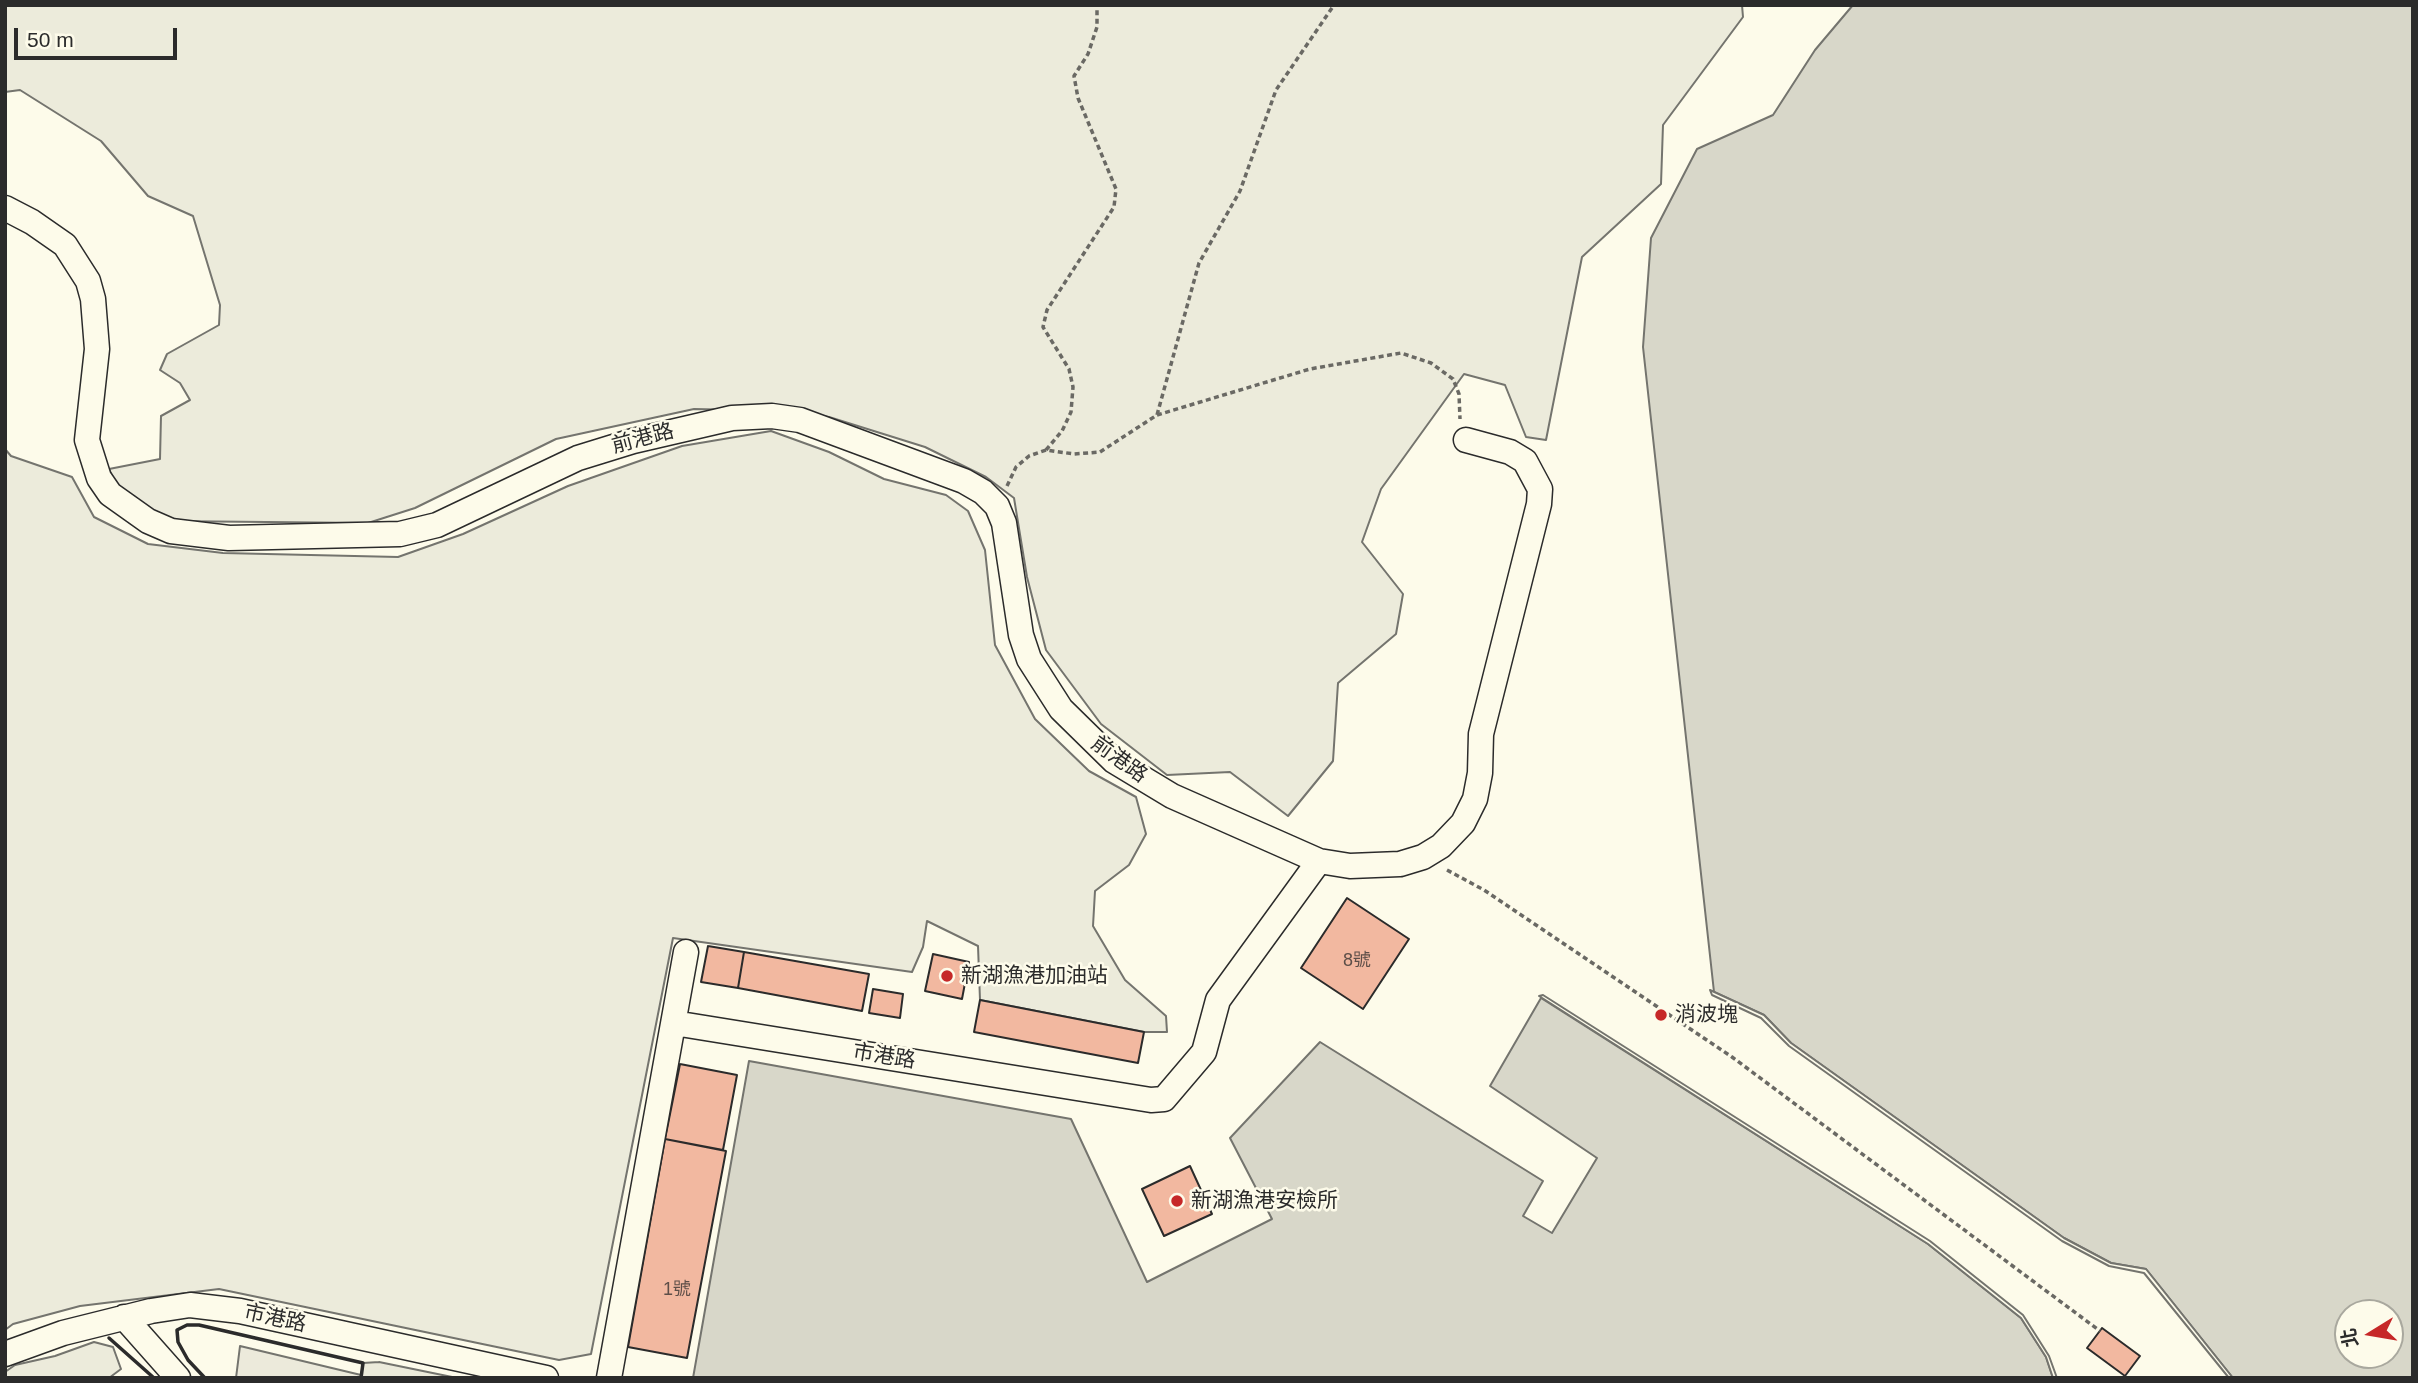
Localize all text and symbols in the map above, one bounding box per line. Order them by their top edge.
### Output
scale bar [18,14,180,58]
text: 50 m [27,28,74,51]
street label: 前港路 [609,419,677,459]
street label: 前港路 [1086,731,1152,789]
house number: 8號 [1343,950,1371,972]
place label: 新湖漁港加油站 [961,963,1108,989]
marker: 新湖漁港加油站 [939,968,955,984]
place label: 消波塊 [1675,1002,1738,1028]
marker: 消波塊 [1653,1007,1669,1023]
street label: 市港路 [851,1040,917,1074]
place label: 新湖漁港安檢所 [1191,1188,1338,1214]
marker: 新湖漁港安檢所 [1169,1193,1185,1209]
house number: 1號 [663,1279,691,1301]
north arrow [2334,1299,2404,1369]
street label: 市港路 [242,1300,308,1338]
text: 北 [2338,1326,2362,1349]

